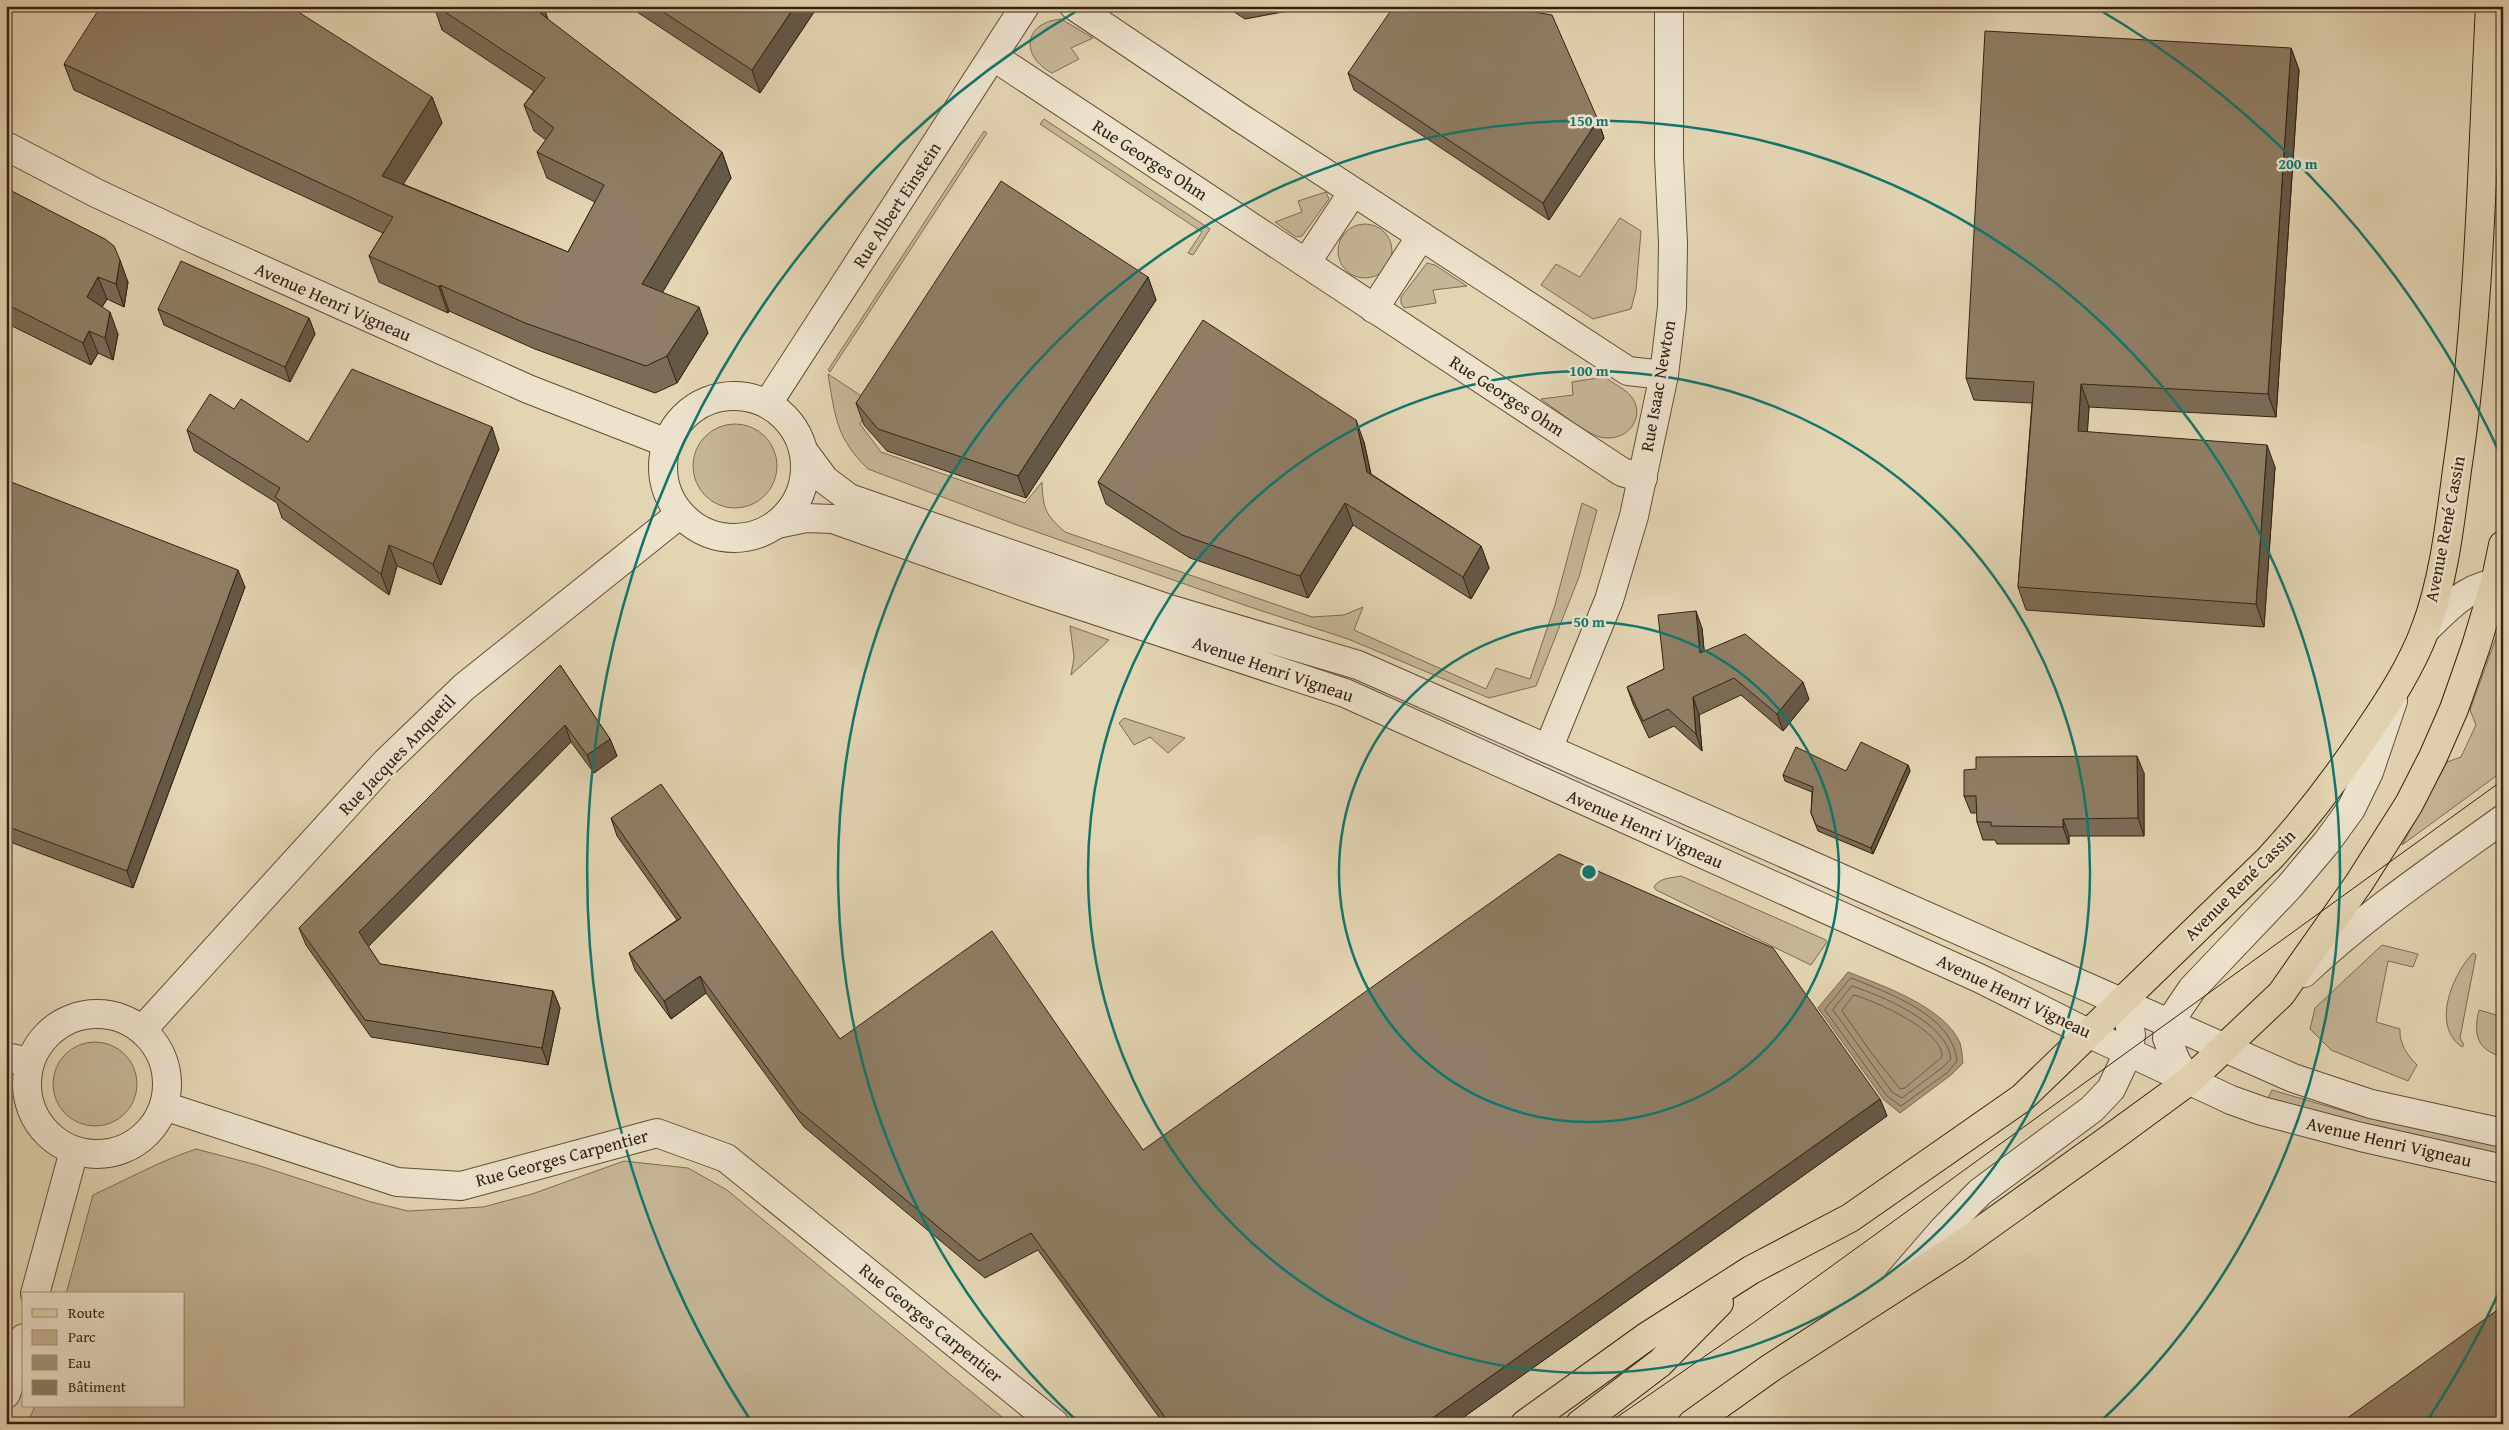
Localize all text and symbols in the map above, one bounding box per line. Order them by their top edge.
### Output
text: 150 m [1569,110,1609,131]
street label: Rue Georges Ohm [1087,112,1213,207]
street label: Rue Albert Einstein [846,136,947,273]
text: 200 m [2278,153,2318,174]
street label: Avenue Henri Vigneau [251,255,416,348]
street label: Rue Isaac Newton [1633,318,1682,454]
street label: Rue Georges Ohm [1444,348,1570,443]
text: 100 m [1569,360,1609,381]
street label: Avenue René Cassin [2417,454,2472,604]
text: 50 m [1573,611,1605,632]
street label: Avenue Henri Vigneau [1189,628,1358,709]
street label: Rue Jacques Anquetil [332,688,461,821]
street label: Avenue Henri Vigneau [1563,782,1728,875]
street label: Avenue René Cassin [2178,823,2302,947]
centre of rings [1580,863,1598,881]
street label: Avenue Henri Vigneau [1932,946,2096,1045]
street label: Avenue Henri Vigneau [2304,1109,2475,1174]
street label: Rue Georges Carpentier [472,1121,652,1194]
street label: Rue Georges Carpentier [854,1256,1009,1389]
legend [22,1292,185,1408]
text: Route [68,1302,105,1323]
text: Parc [68,1326,96,1347]
text: Eau [68,1352,92,1373]
text: Bâtiment [68,1376,127,1397]

